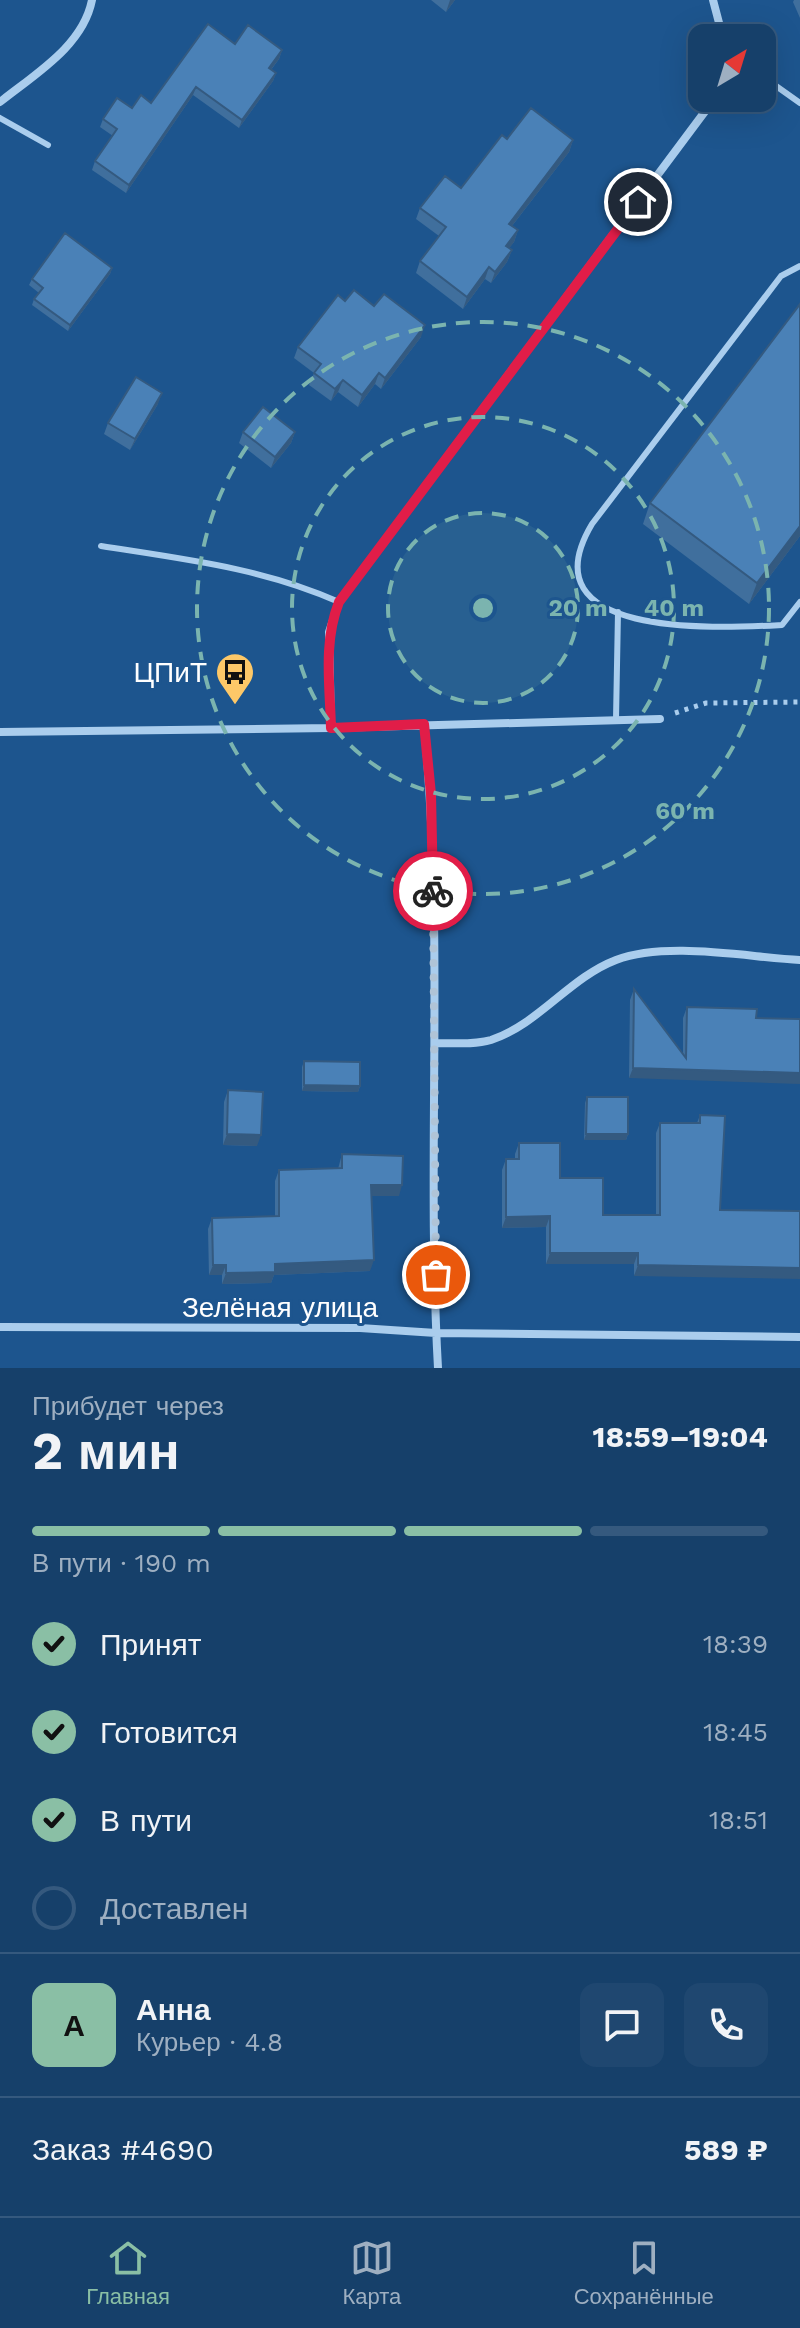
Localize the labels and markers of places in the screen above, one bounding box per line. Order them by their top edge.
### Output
pin [604,168,672,236]
centre of rings [469,594,497,622]
bus stop icon: ЦПиТ [214,651,256,706]
place label: ЦПиТ [133,656,207,689]
pin [402,1241,470,1309]

